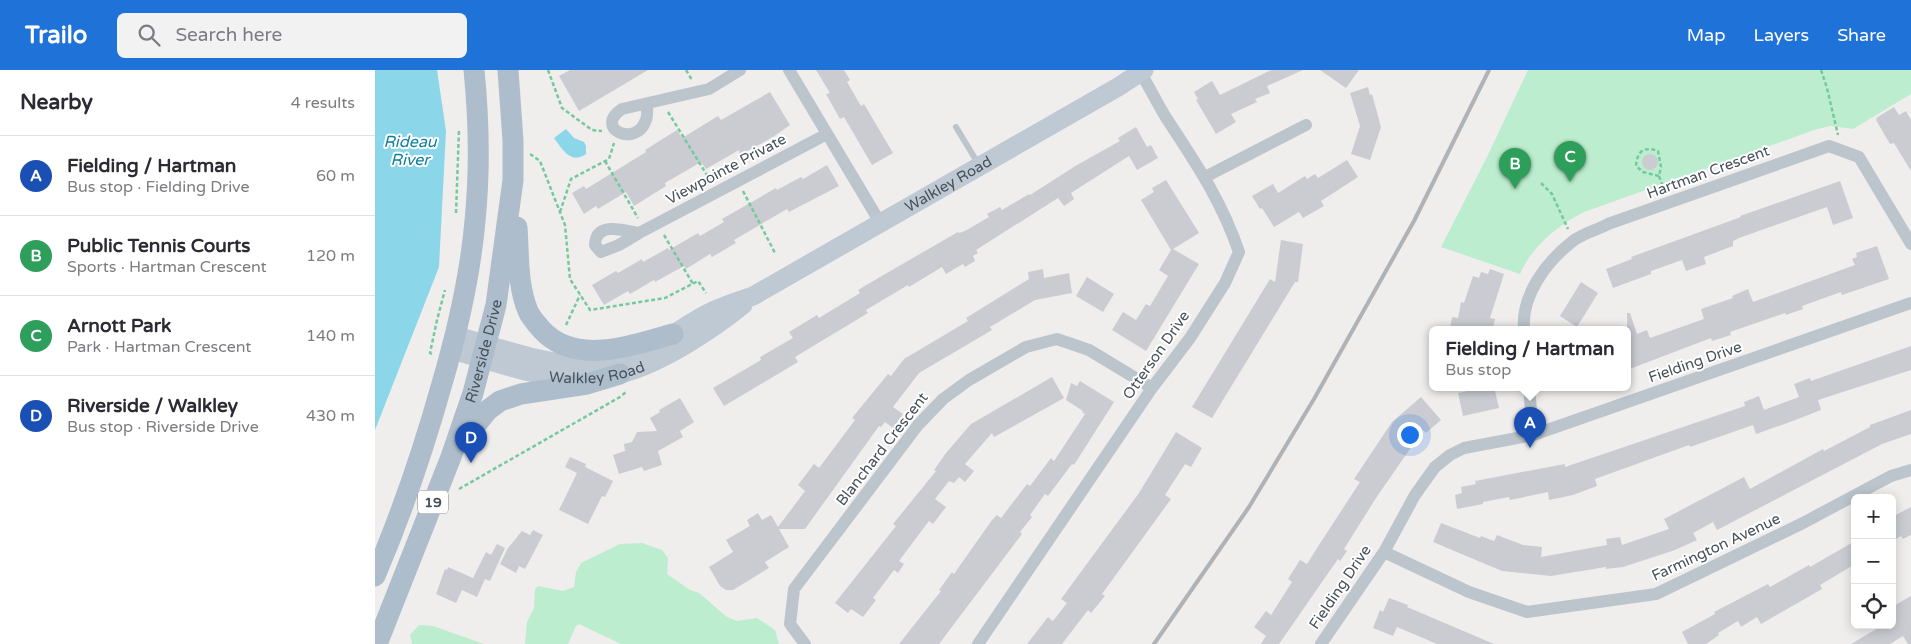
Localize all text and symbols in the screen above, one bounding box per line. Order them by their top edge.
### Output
search box [117,13,467,58]
text: Trailo [25,21,87,50]
icon: search [135,21,163,49]
text: Search here [175,24,282,46]
text: Map [1687,24,1726,46]
text: Layers [1754,24,1809,46]
text: Share [1837,24,1886,46]
text: Nearby [20,90,93,115]
text: 4 results [291,93,355,113]
street label: Viewpointe Private [663,130,789,208]
water label: Rideau River [383,132,438,170]
pin: C [1554,141,1586,182]
street label: Hartman Crescent [1644,141,1772,203]
pin: B [1499,148,1531,189]
street label: Walkley Road [902,152,995,216]
text: Fielding / Hartman [67,155,236,177]
text: A [30,166,42,186]
text: 60 m [316,166,355,186]
text: Bus stop · Fielding Drive [67,177,250,197]
text: Public Tennis Courts [67,235,250,257]
text: B [30,246,42,266]
text: 120 m [306,246,355,266]
text: Sports · Hartman Crescent [67,257,267,277]
street label: Riverside Drive [461,298,506,405]
street label: Otterson Drive [1119,307,1193,403]
text: Arnott Park [67,315,171,337]
text: C [30,326,42,346]
text: 140 m [306,326,355,346]
popup [1429,326,1631,391]
text: Park · Hartman Crescent [67,337,251,357]
text: Fielding / Hartman [1445,338,1615,360]
street label: Fielding Drive [1646,338,1744,386]
street label: Walkley Road [548,358,647,387]
text: Bus stop [1445,360,1511,380]
street label: Blanchard Crescent [832,389,932,509]
text: Riverside / Walkley [67,395,238,417]
text: D [30,406,42,426]
text: 430 m [306,406,355,426]
pin: A [1514,407,1546,448]
text: Bus stop · Riverside Drive [67,417,259,437]
pin: D [455,422,487,463]
your location [1397,422,1423,448]
road number: 19 [418,491,448,514]
map controls [1851,494,1896,629]
button: + [1851,494,1896,539]
street label: Farmington Avenue [1649,509,1783,585]
button: − [1851,539,1896,584]
street label: Fielding Drive [1305,542,1375,632]
button: locate [1851,584,1896,629]

